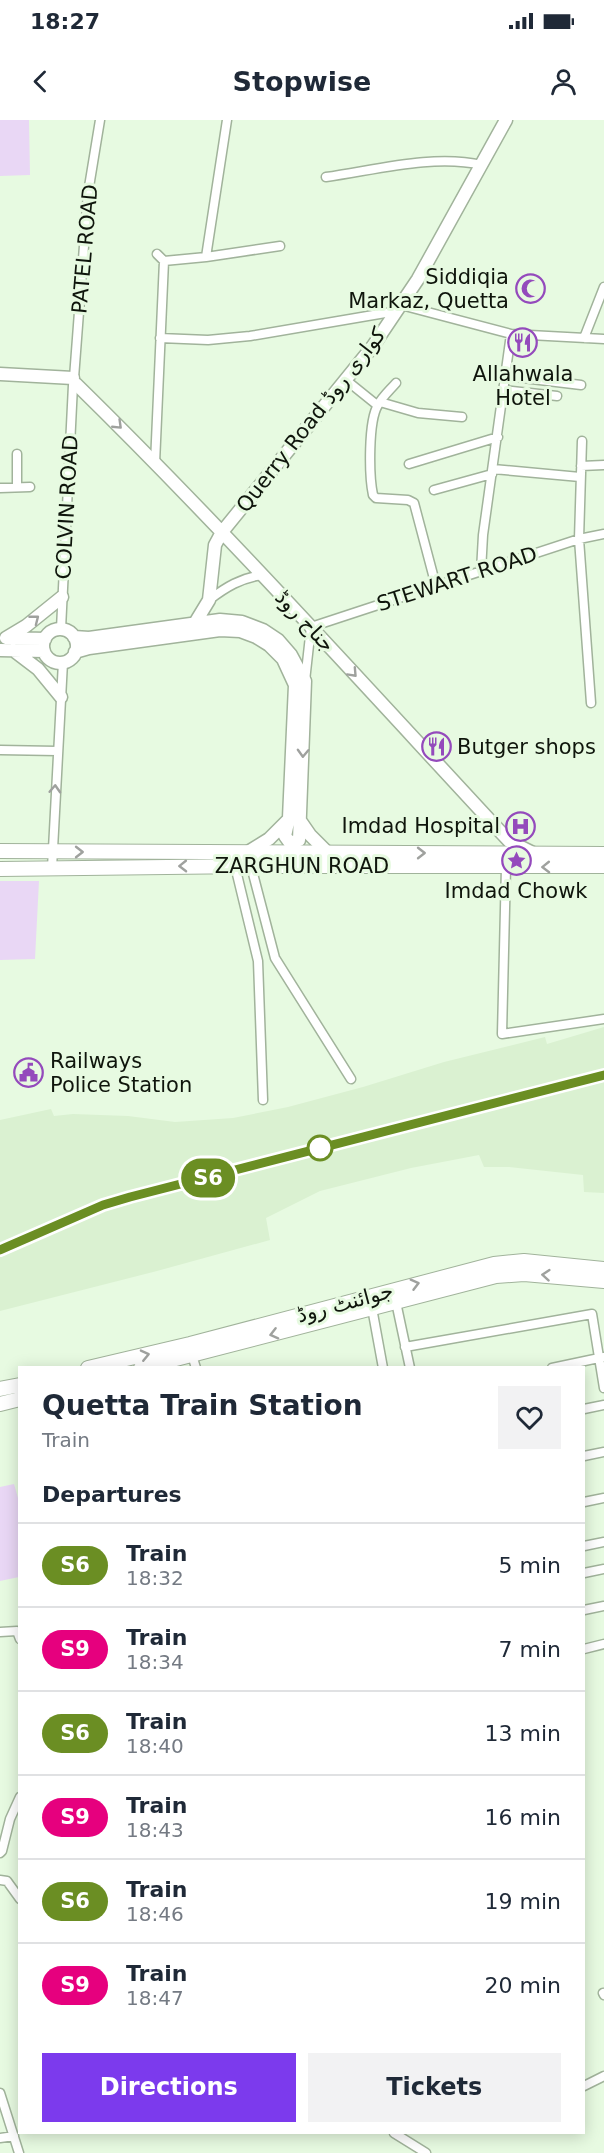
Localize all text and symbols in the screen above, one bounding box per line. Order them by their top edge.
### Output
text: 18:27 [30,9,100,34]
icon: back [24,65,57,98]
icon: person [547,65,580,98]
text: Stopwise [233,66,371,97]
street label: PATEL ROAD [67,183,103,315]
place label: Siddiqia Markaz, Quetta [348,265,509,313]
mosque icon: Siddiqia Markaz, Quetta [514,273,546,305]
street label: Querry Road کواری روڈ [231,323,391,517]
restaurant icon: Allahwala Hotel [507,327,539,359]
place label: Allahwala Hotel [473,362,573,410]
one-way arrow [110,417,121,428]
street label: COLVIN ROAD [51,434,83,580]
street label: STEWART ROAD [374,542,540,616]
street label: جناح روڈ [270,585,340,657]
one-way arrow [29,616,40,627]
one-way arrow [346,666,357,677]
restaurant icon: Butger shops [420,731,452,763]
place label: Butger shops [457,735,596,759]
one-way arrow [297,749,309,758]
one-way arrow [49,784,62,793]
hospital icon: Imdad Hospital [505,810,537,842]
place label: Imdad Hospital [341,814,500,838]
place icon: Imdad Chowk [500,844,532,876]
one-way arrow [75,846,84,858]
one-way arrow [417,847,426,859]
street label: ZARGHUN ROAD [215,854,389,878]
one-way arrow [178,860,187,873]
one-way arrow [541,861,550,873]
place label: Imdad Chowk [444,879,588,903]
place label: Railways Police Station [50,1049,192,1097]
public building icon: Railways Police Station [13,1057,45,1089]
unlabelled marker [307,1135,333,1161]
line badge: S6 [181,1158,235,1198]
text: S6 [193,1166,223,1190]
one-way arrow [541,1269,550,1282]
street label: جوائنٹ روڈ [294,1279,396,1327]
one-way arrow [410,1279,420,1292]
one-way arrow [269,1326,279,1339]
one-way arrow [140,1349,150,1362]
button: heart [498,1386,561,1449]
text: Quetta Train Station [42,1389,363,1422]
text: Train [42,1428,90,1452]
text: Departures [42,1482,182,1507]
text: Train [126,1541,188,1566]
text: S6 [60,1553,90,1577]
text: 5 min [499,1553,561,1578]
text: 18:32 [126,1566,184,1590]
text: Train [126,1625,188,1650]
text: S9 [60,1637,90,1661]
text: 7 min [499,1637,561,1662]
text: 18:34 [126,1650,184,1674]
text: Train [126,1709,188,1734]
text: S6 [60,1721,90,1745]
text: 13 min [485,1721,561,1746]
text: 18:40 [126,1734,184,1758]
text: Train [126,1793,188,1818]
text: S9 [60,1805,90,1829]
text: 16 min [485,1805,561,1830]
text: 18:43 [126,1818,184,1842]
text: Train [126,1877,188,1902]
text: S6 [60,1889,90,1913]
text: 19 min [485,1889,561,1914]
text: 18:46 [126,1902,184,1926]
text: Train [126,1961,188,1986]
text: S9 [60,1973,90,1997]
text: 20 min [485,1973,561,1998]
text: 18:47 [126,1986,184,2010]
button: Directions [42,2053,296,2122]
button: Tickets [308,2053,561,2122]

